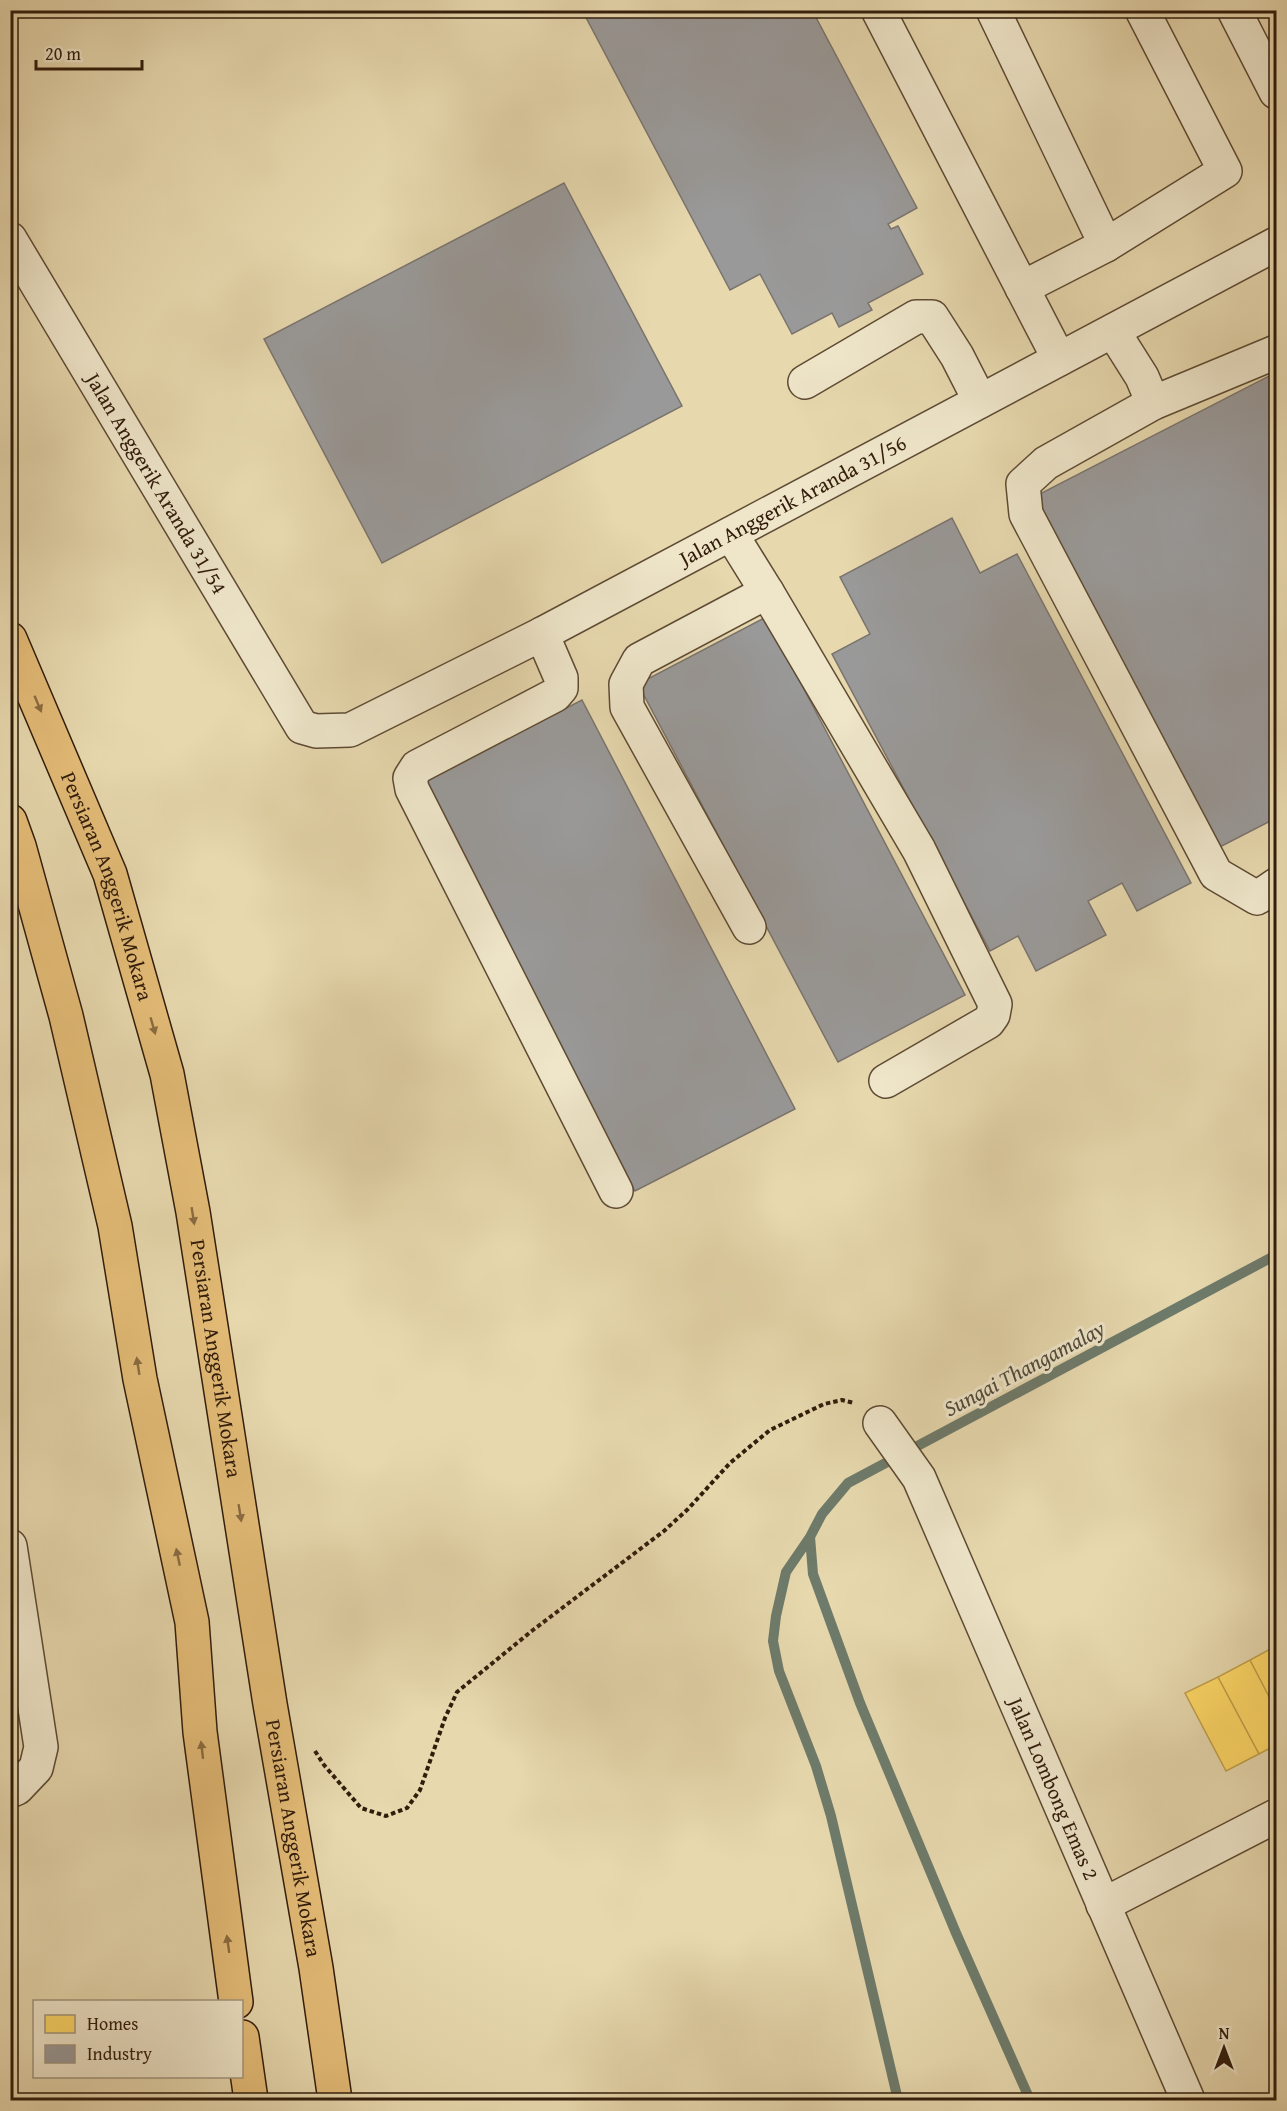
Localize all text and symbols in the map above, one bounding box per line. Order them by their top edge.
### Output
scale bar [36,33,142,71]
text: 20 m [45,40,81,67]
street label: Jalan Anggerik Aranda 31/54 [77,364,235,600]
street label: Jalan Anggerik Aranda 31/56 [671,427,912,575]
one-way arrow [34,695,43,713]
street label: Persiaran Anggerik Mokara [53,767,161,1004]
one-way arrow [149,1017,158,1035]
one-way arrow [189,1207,198,1226]
street label: Persiaran Anggerik Mokara [182,1237,250,1480]
water label: Sungai Thangamalay [938,1312,1110,1424]
one-way arrow [134,1357,143,1376]
one-way arrow [235,1503,244,1522]
one-way arrow [173,1547,182,1566]
street label: Jalan Lombong Emas 2 [999,1690,1107,1885]
street label: Persiaran Anggerik Mokara [258,1717,330,1960]
one-way arrow [197,1741,207,1760]
one-way arrow [223,1934,232,1953]
legend [33,2000,243,2078]
text: Homes [87,2010,138,2037]
north arrow [1194,2018,1254,2078]
text: N [1219,2021,1230,2045]
text: Industry [87,2040,152,2067]

